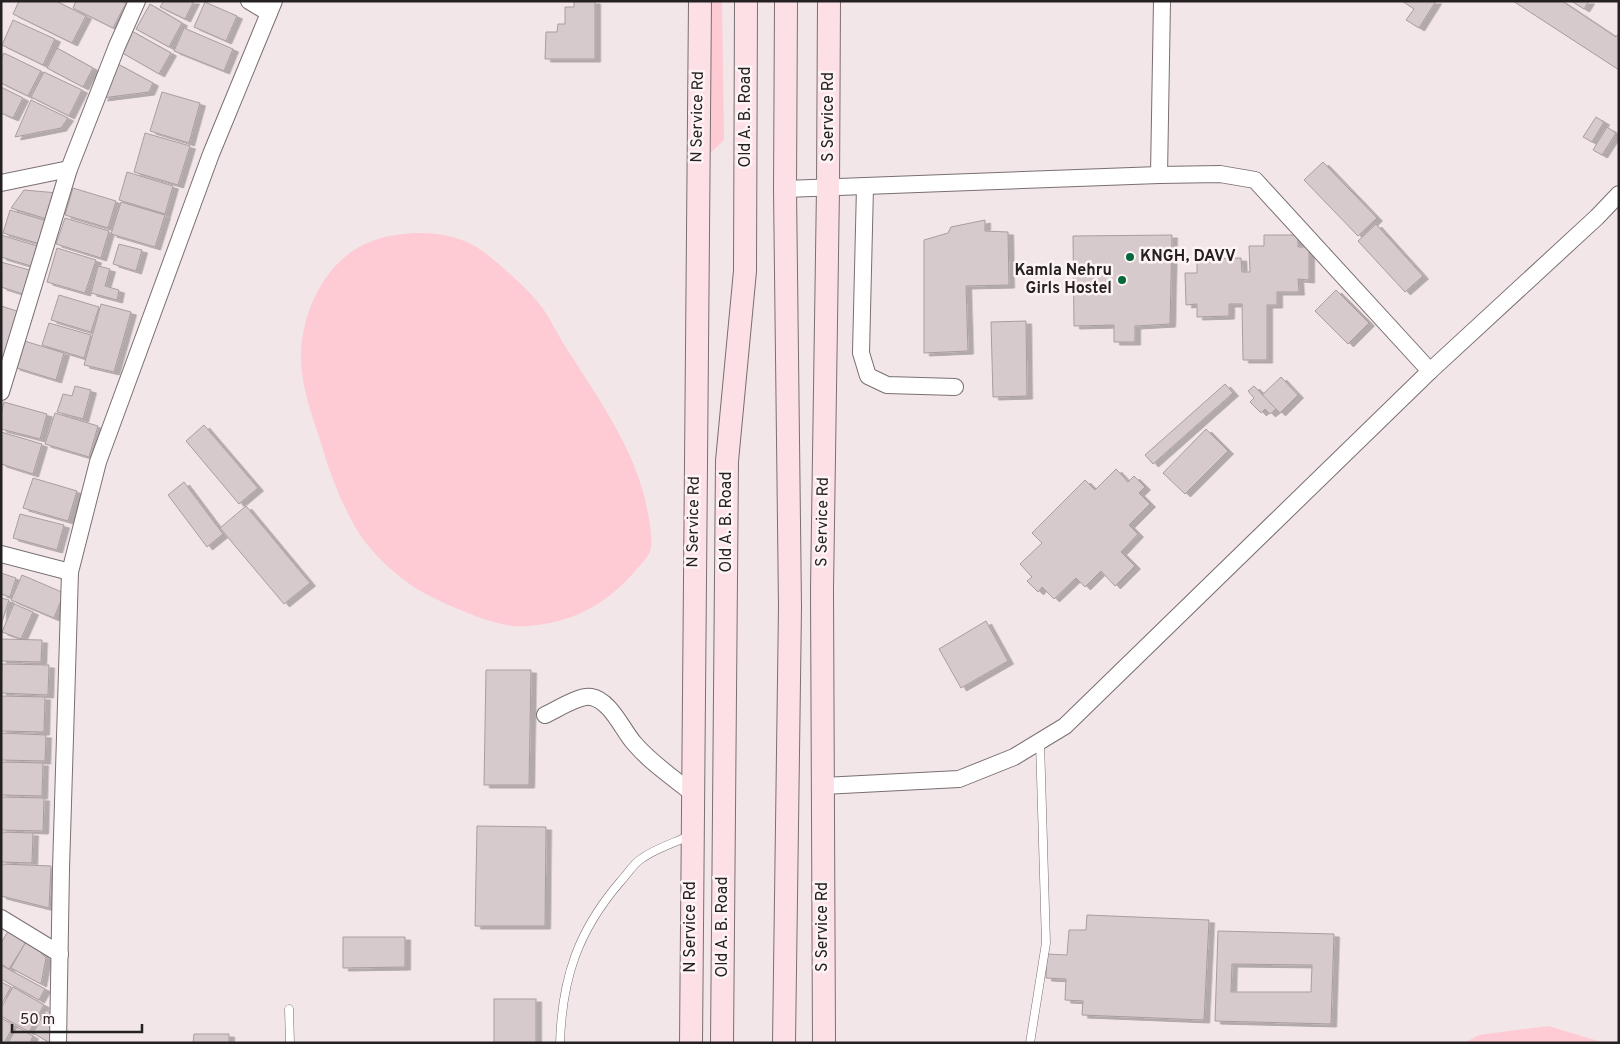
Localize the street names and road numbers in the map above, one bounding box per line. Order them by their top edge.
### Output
street label: Old A. B. Road [736,66,756,168]
street label: N Service Rd [687,71,709,163]
street label: S Service Rd [819,72,839,162]
street label: Old A. B. Road [717,471,737,573]
street label: N Service Rd [683,476,705,568]
street label: S Service Rd [812,477,834,567]
street label: Old A. B. Road [713,876,733,978]
street label: N Service Rd [681,881,701,973]
street label: S Service Rd [813,882,833,972]

